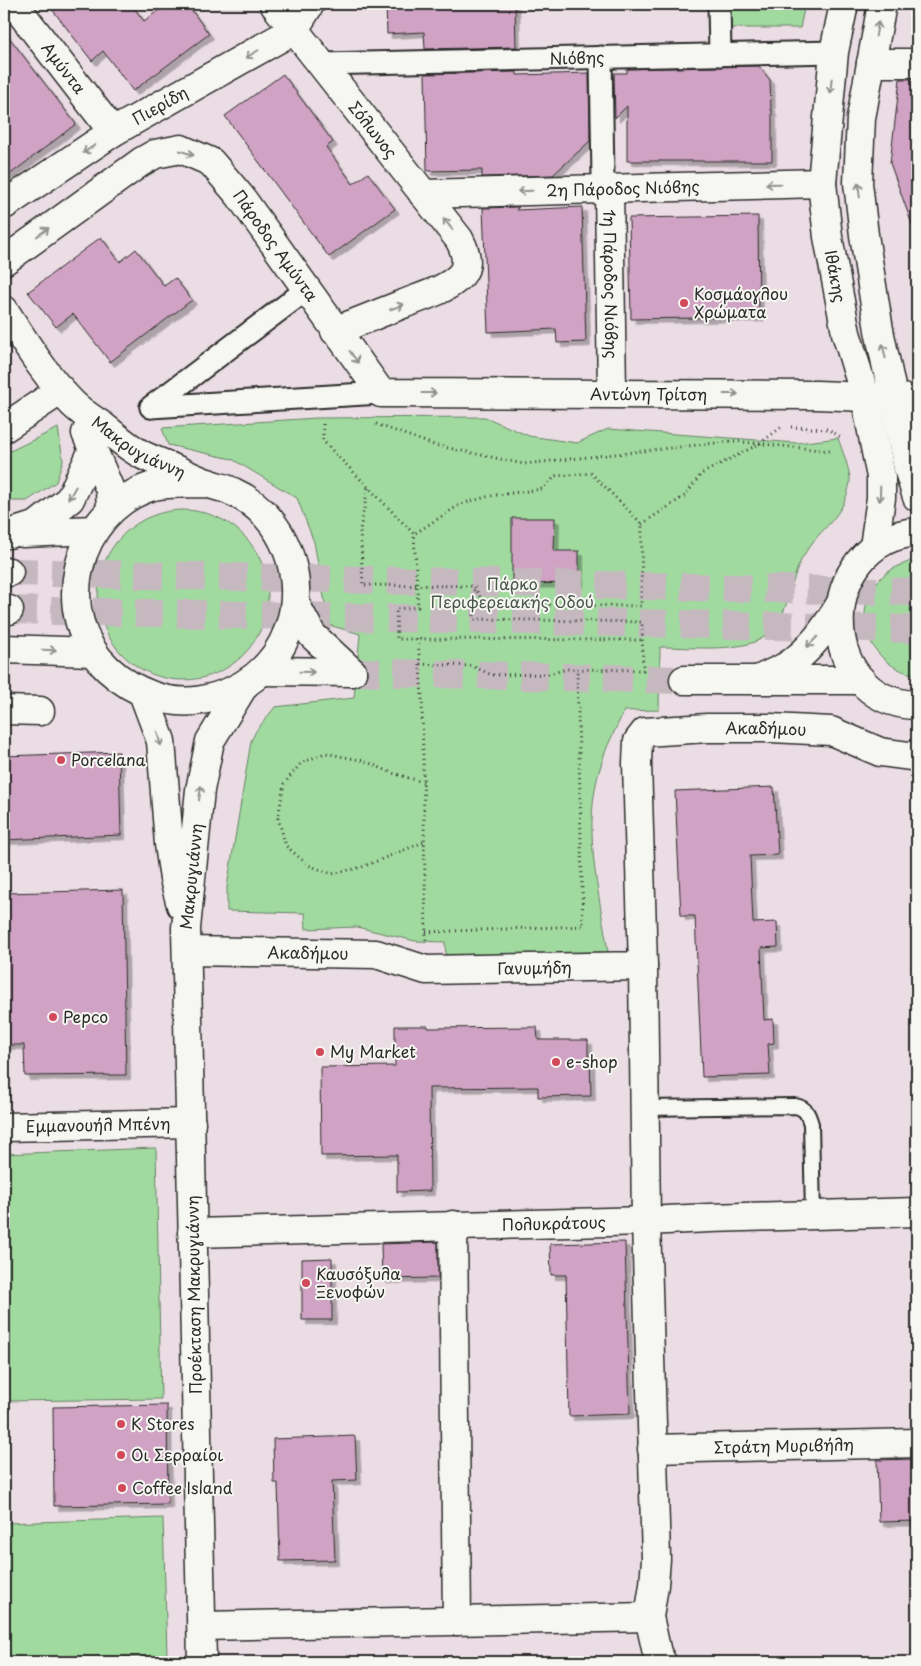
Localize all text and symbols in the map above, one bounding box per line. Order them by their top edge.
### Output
one-way arrow [873,22,882,38]
street label: Αμύντα [37,36,92,99]
street label: Νιόβης [549,44,605,70]
one-way arrow [245,49,259,59]
one-way arrow [826,78,836,94]
street label: Πιερίδη [127,79,192,130]
street label: Σόλωνος [344,95,404,163]
one-way arrow [82,143,96,154]
one-way arrow [179,148,195,158]
street label: 2η Πάροδος Νιόβης [546,173,700,202]
one-way arrow [765,179,782,189]
one-way arrow [854,182,864,198]
street label: Πάροδος Αμύντα [228,184,325,306]
one-way arrow [518,186,534,195]
street label: 1η Πάροδος Νιόβης [598,209,624,359]
one-way arrow [442,218,453,231]
one-way arrow [36,227,49,238]
street label: Ιθάκης [820,248,853,304]
place label: Κοσμάογλου Χρώματα [694,281,788,323]
marker: Κοσμάογλου Χρώματα [678,297,690,309]
one-way arrow [388,302,404,311]
one-way arrow [879,343,888,359]
one-way arrow [348,350,359,363]
street label: Αντώνη Τρίτση [590,381,707,405]
one-way arrow [421,388,437,398]
one-way arrow [722,389,738,399]
street label: Μακρυγιάννη [87,409,190,483]
one-way arrow [67,486,77,500]
one-way arrow [876,486,885,502]
park label: Πάρκο Περιφερειακής Οδού [430,571,594,613]
one-way arrow [806,636,819,648]
one-way arrow [40,645,56,655]
one-way arrow [298,667,315,677]
street label: Ακαδήμου [725,715,807,741]
one-way arrow [155,731,164,747]
place label: Porcelana [71,747,146,771]
marker: Porcelana [55,754,67,766]
one-way arrow [195,785,205,801]
street label: Μακρυγιάννη [173,822,208,931]
street label: Ακαδήμου [267,939,349,965]
street label: Γανυμήδη [497,954,572,980]
place label: Pepco [63,1004,108,1028]
marker: Pepco [47,1011,59,1023]
place label: Μy Μarket [330,1039,416,1063]
marker: Μy Μarket [314,1046,326,1058]
place label: e-shop [566,1049,618,1073]
marker: e-shop [550,1056,562,1068]
street label: Εμμανουήλ Μπένη [25,1110,171,1138]
street label: Προέκταση Μακρυγιάννη [179,1195,207,1395]
street label: Πολυκράτους [502,1209,606,1236]
place label: Καυσόξυλα Ξενοφών [316,1261,401,1303]
marker: Καυσόξυλα Ξενοφών [300,1277,312,1289]
place label: K Stores [131,1411,194,1435]
marker: K Stores [115,1418,127,1430]
street label: Στράτη Μυριβήλη [714,1431,854,1459]
place label: Οι Σερραίοι [131,1442,223,1466]
marker: Οι Σερραίοι [115,1449,127,1461]
place label: Coffee Island [132,1475,233,1499]
marker: Coffee Island [116,1482,128,1494]

